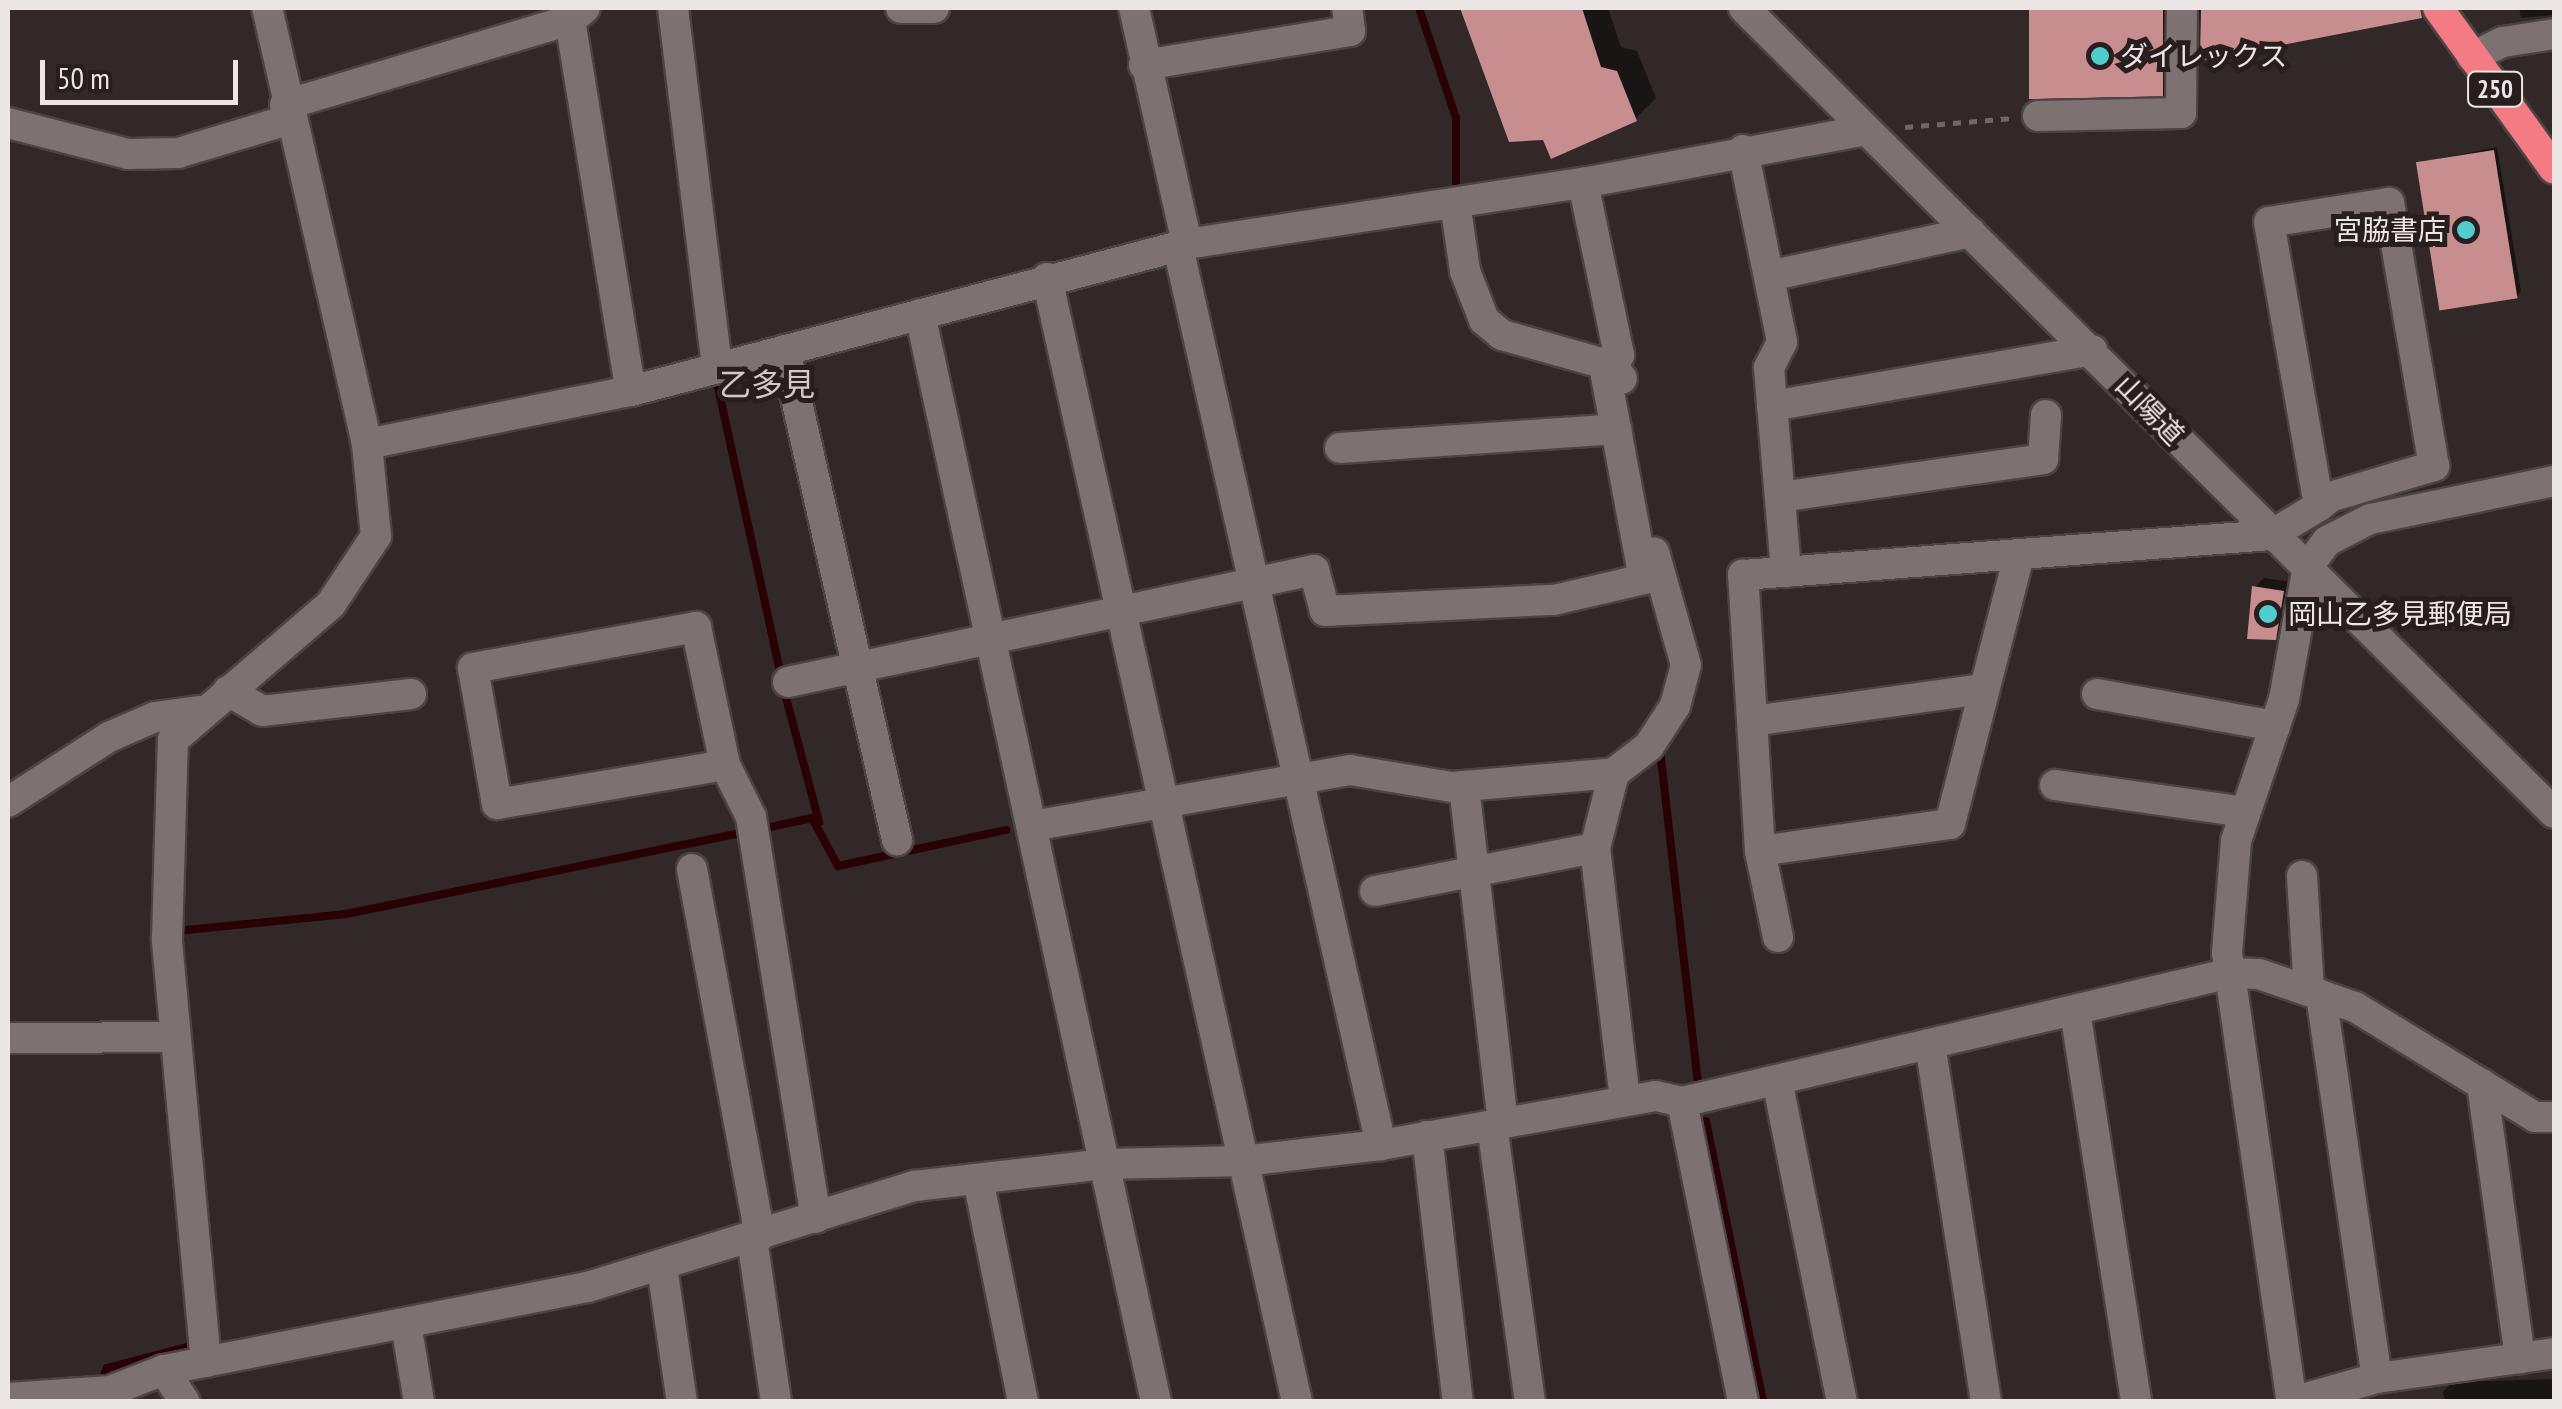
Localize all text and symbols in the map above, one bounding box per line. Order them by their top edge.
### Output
place label: ダイレックス [2120,39,2288,73]
scale bar [45,40,242,102]
marker: ダイレックス [2089,45,2111,67]
text: 50 m [57,58,110,97]
road number: 250 [2465,69,2525,109]
place label: 宮脇書店 [2334,213,2446,247]
marker: 宮脇書店 [2455,219,2477,241]
district label: 乙多見 [719,365,815,403]
street label: 山陽道 [2109,368,2191,452]
place label: 岡山乙多見郵便局 [2288,597,2512,631]
marker: 岡山乙多見郵便局 [2257,603,2279,625]

